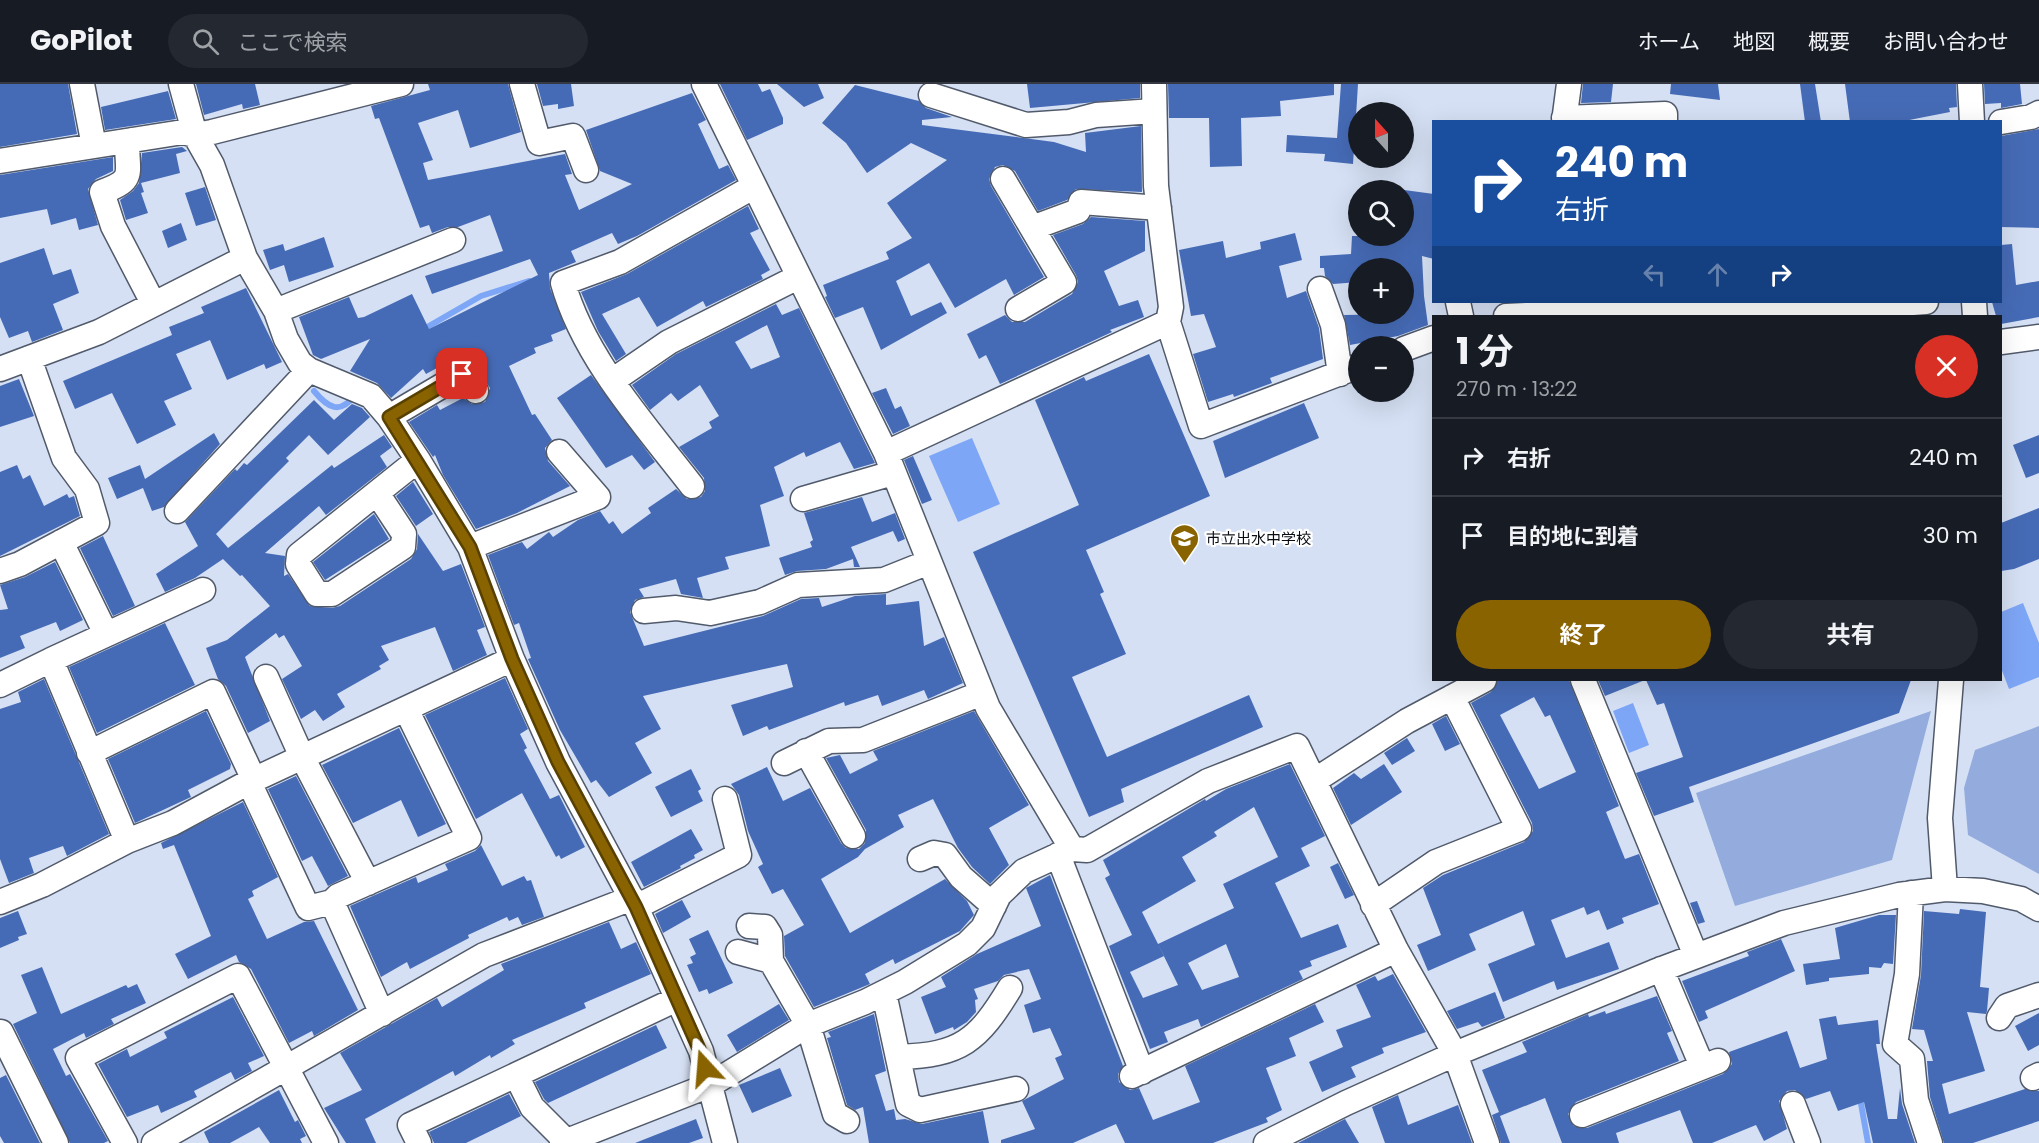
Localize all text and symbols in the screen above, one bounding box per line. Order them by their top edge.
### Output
search box [168,14,588,68]
text: GoPilot [30,21,132,60]
icon: search [189,25,222,58]
text: ここで検索 [237,27,347,58]
text: ホーム [1638,27,1700,56]
text: 地図 [1733,27,1775,56]
text: 概要 [1808,27,1850,56]
text: お問い合わせ [1883,27,2009,56]
north arrow [1348,102,1414,168]
map controls [1348,102,1414,402]
text: 240 m [1555,133,1688,192]
icon: right [1456,144,1534,222]
button: search [1348,180,1414,246]
text: 右折 [1555,191,1609,228]
button: + [1348,258,1414,324]
icon: left [1638,258,1671,291]
icon: ahead [1701,258,1734,291]
icon: right [1764,258,1797,291]
text: 1 分 [1456,326,1513,377]
button: close [1915,335,1978,398]
button: − [1348,336,1414,402]
pin [436,348,487,399]
icon: arrive [445,357,478,390]
text: 270 m · 13:22 [1456,375,1577,403]
icon: right [1456,441,1489,474]
text: 240 m [1909,442,1978,473]
text: 右折 [1507,443,1551,474]
icon: arrive [1456,519,1489,552]
text: 30 m [1923,520,1978,551]
text: 目的地に到着 [1507,521,1639,552]
school or university icon: 市立出水中学校 [1169,522,1201,564]
place label: 市立出水中学校 [1206,528,1311,549]
button: 終了 [1456,600,1711,669]
button: 共有 [1723,600,1978,669]
position arrow [673,1036,737,1100]

